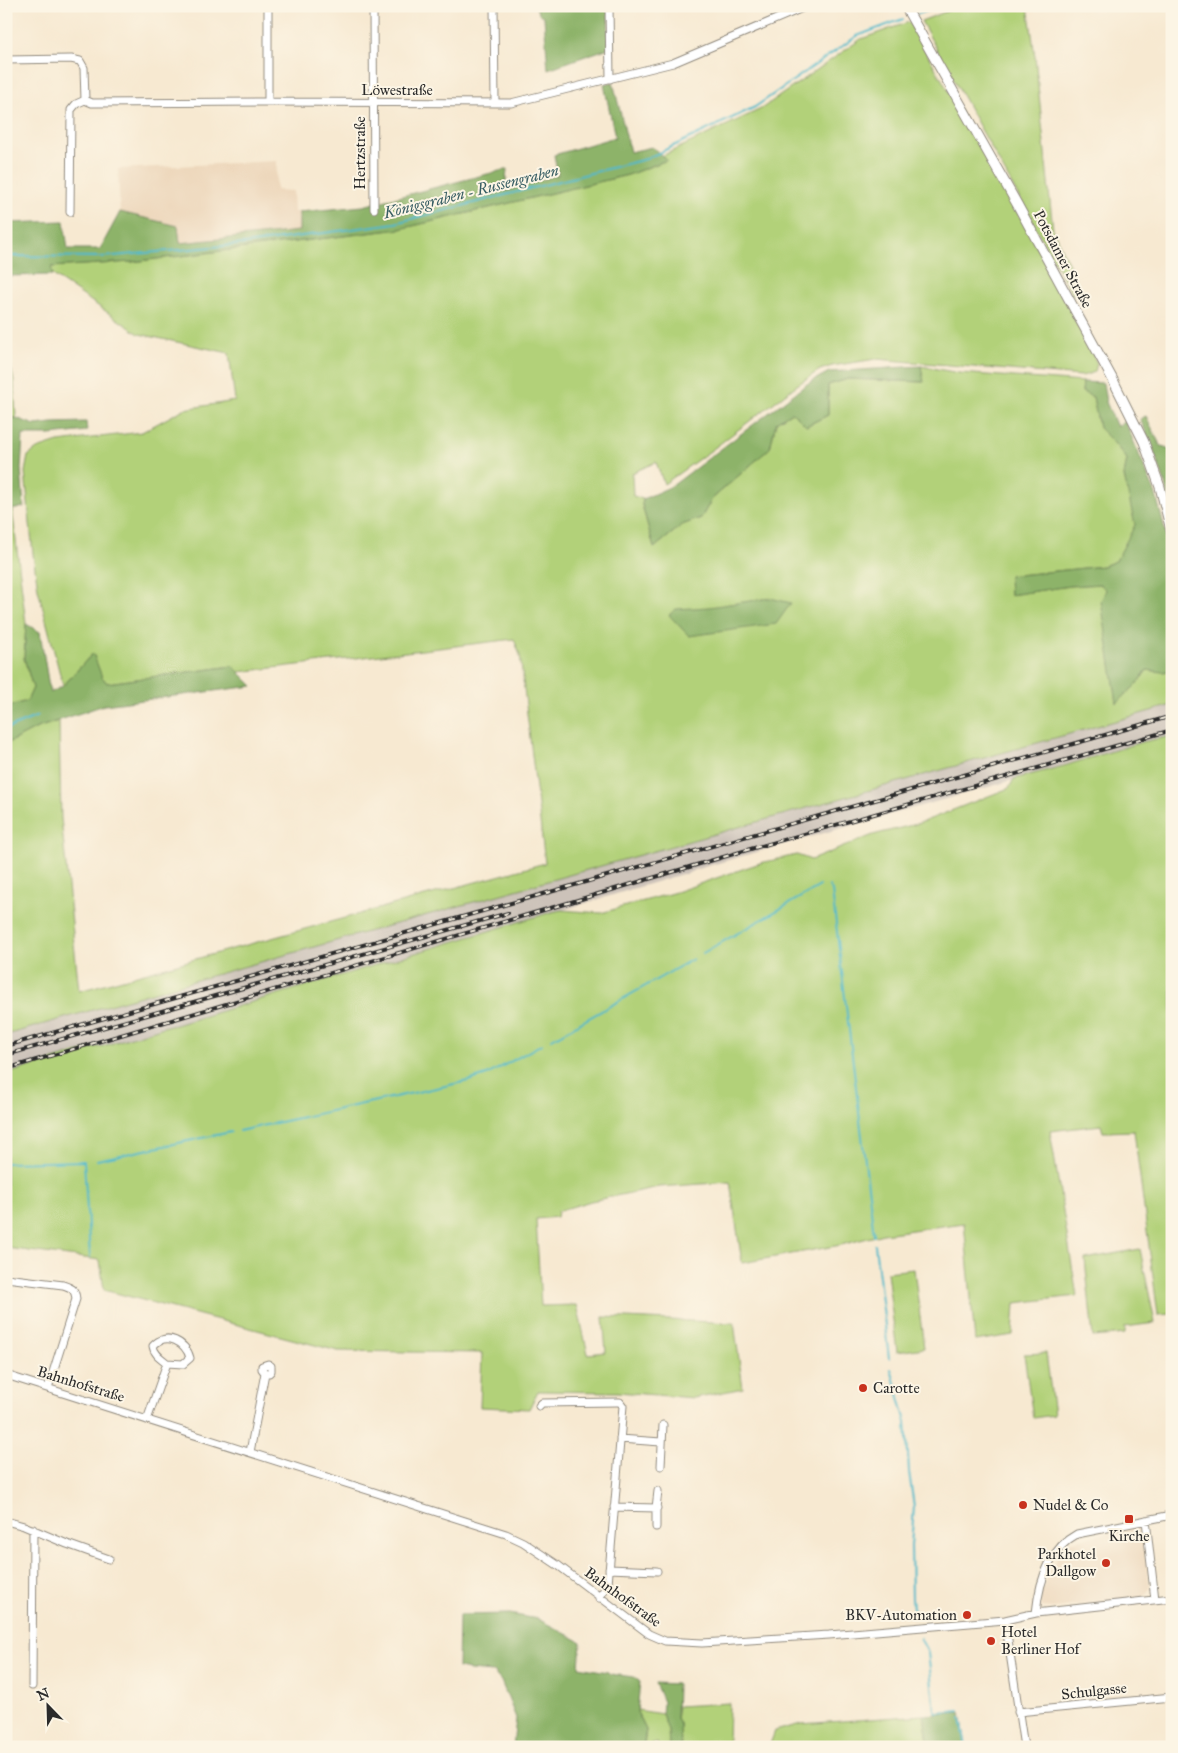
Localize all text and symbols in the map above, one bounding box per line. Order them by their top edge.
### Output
street label: Löwestraße [361,81,433,99]
street label: Hertzstraße [351,116,369,190]
water label: Königsgraben - Russengraben [381,160,561,223]
street label: Potsdamer Straße [1030,207,1096,311]
street label: Bahnhofstraße [35,1362,127,1406]
place label: Carotte [873,1379,920,1397]
marker: Carotte [857,1382,869,1394]
place label: Nudel & Co [1033,1496,1109,1514]
marker: Nudel & Co [1017,1499,1029,1511]
marker: Kirche [1123,1513,1135,1525]
place label: Kirche [1108,1527,1150,1545]
place label: Parkhotel Dallgow [1037,1545,1097,1580]
marker: Parkhotel Dallgow [1100,1557,1112,1569]
street label: Bahnhofstraße [581,1563,665,1631]
place label: BKV-Automation [845,1606,957,1624]
marker: BKV-Automation [961,1609,973,1621]
place label: Hotel Berliner Hof [1001,1623,1083,1658]
marker: Hotel Berliner Hof [985,1635,997,1647]
street label: Schulgasse [1060,1679,1128,1703]
north arrow [22,1680,72,1730]
text: N [34,1684,52,1705]

